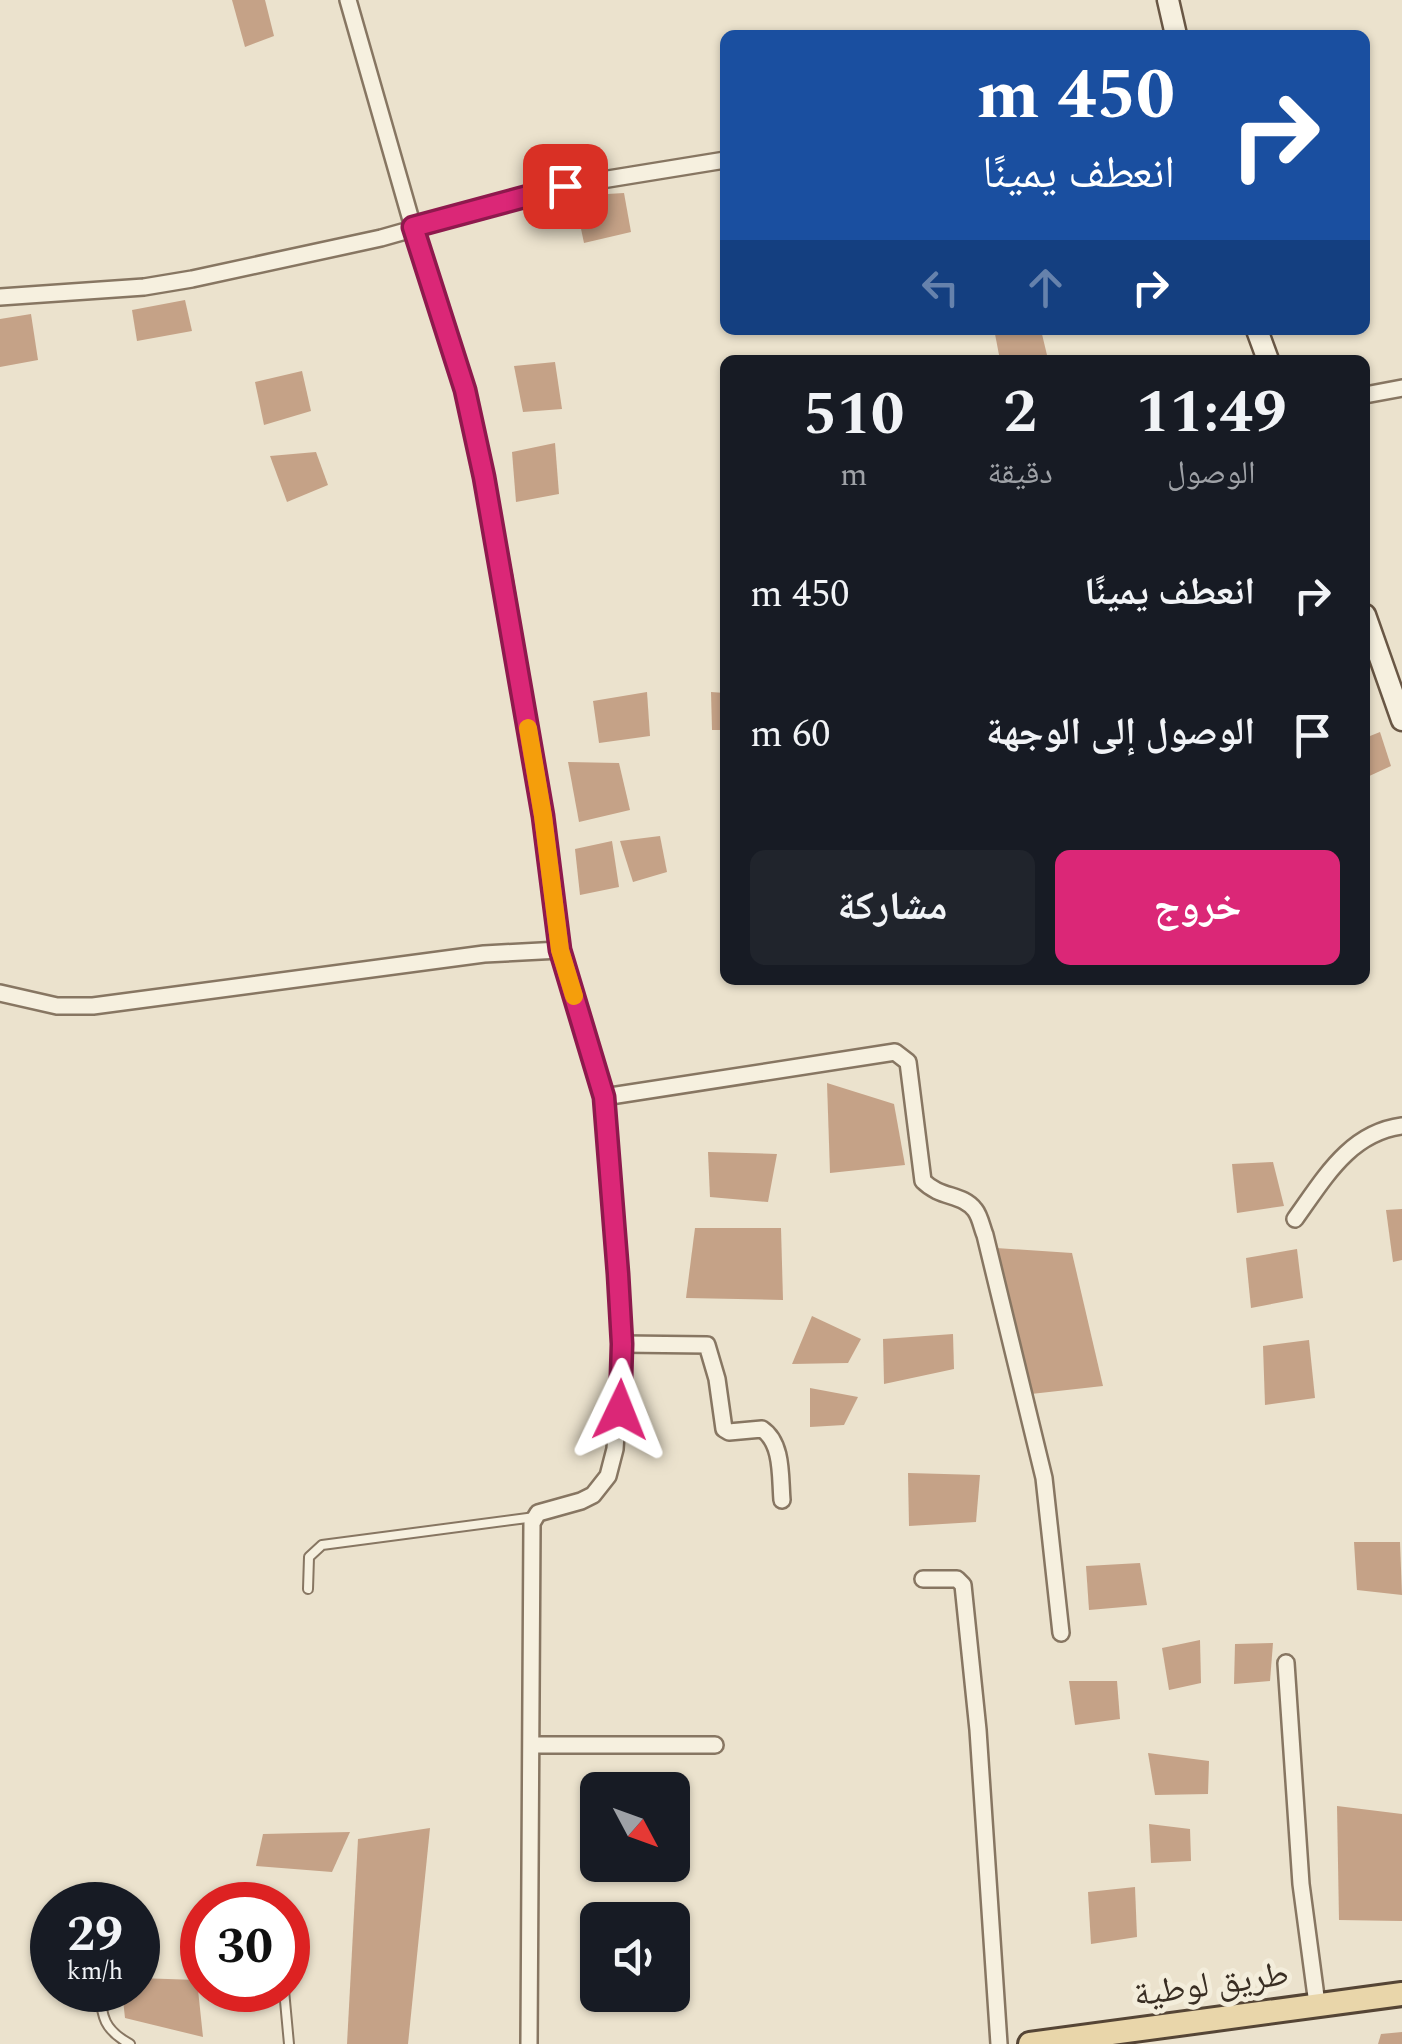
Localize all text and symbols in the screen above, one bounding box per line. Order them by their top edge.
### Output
text: 450 m [977,43,1175,149]
icon: right [1210,70,1340,200]
text: انعطف يمينًا [982,139,1175,208]
pin [523,144,608,229]
icon: arrive [538,159,593,214]
icon: left [913,260,968,315]
icon: ahead [1018,260,1073,315]
icon: right [1123,260,1178,315]
text: 2 [1003,367,1037,459]
text: 11:49 [1136,367,1287,459]
text: 510 [803,369,904,461]
text: دقيقة [988,449,1053,498]
text: الوصول [1167,449,1256,498]
text: m [840,451,868,500]
text: انعطف يمينًا [1084,564,1255,622]
text: 450 m [750,566,849,624]
icon: right [1285,568,1340,623]
text: الوصول إلى الوجهة [986,704,1255,762]
text: 60 m [750,706,830,764]
icon: arrive [1285,708,1340,763]
button: مشاركة [750,850,1035,965]
button: خروج [1055,850,1340,965]
position arrow [568,1358,672,1462]
north arrow [580,1772,690,1882]
map controls [580,1772,690,2012]
speed limit sign: 30 [180,1882,310,2012]
text: 29 [67,1897,123,1973]
button: sound [580,1902,690,2012]
street label: طريق لوطية [1130,1947,1292,2022]
text: km/h [67,1953,123,1991]

